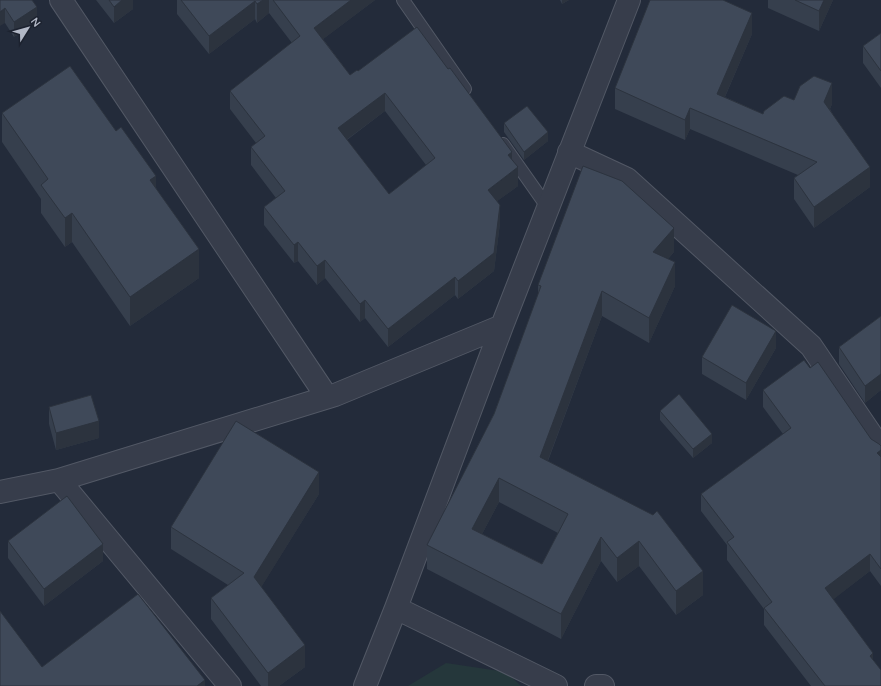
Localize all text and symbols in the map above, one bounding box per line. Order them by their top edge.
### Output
north arrow [8,8,48,48]
text: N [28,15,44,29]

